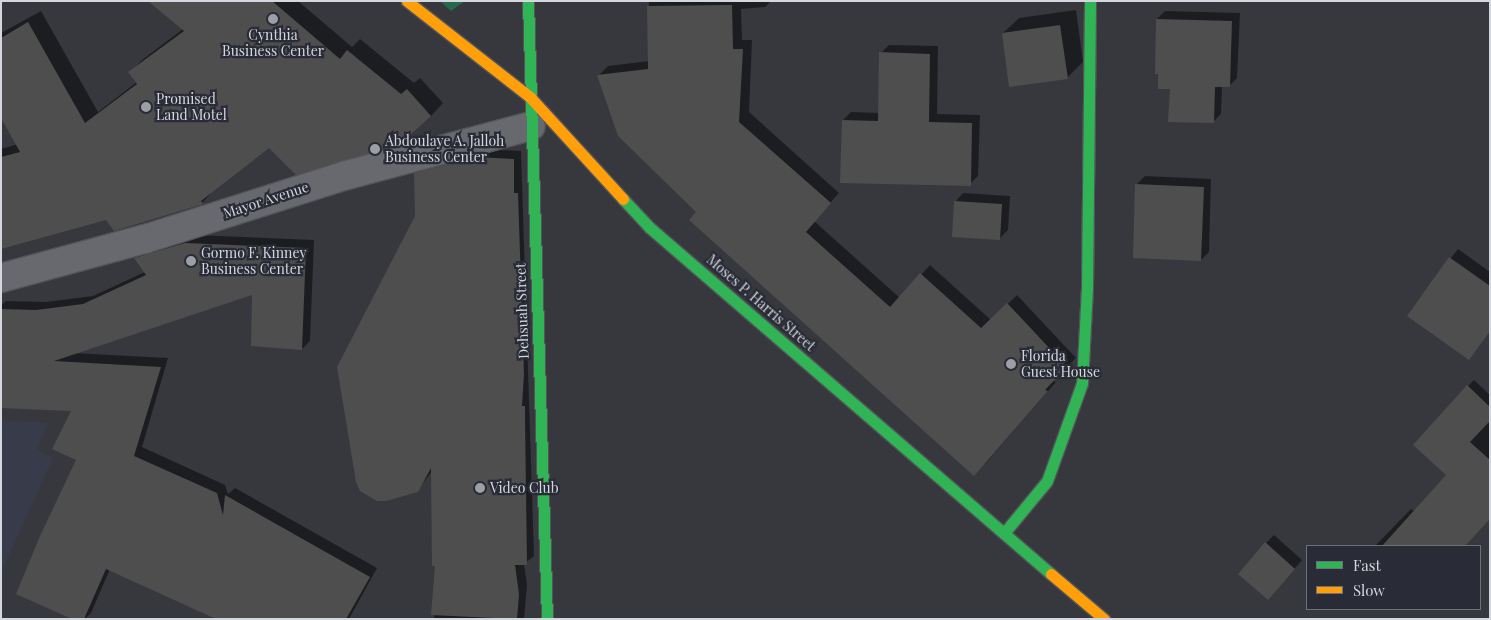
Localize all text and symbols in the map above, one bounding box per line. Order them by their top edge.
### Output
marker: Cynthia Business Center [267,13,279,25]
place label: Cynthia Business Center [222,27,324,59]
place label: Promised Land Motel [156,91,227,124]
marker: Promised Land Motel [140,101,152,113]
place label: Abdoulaye A. Jalloh Business Center [385,133,505,166]
marker: Abdoulaye A. Jalloh Business Center [369,143,381,155]
street label: Mayor Avenue [221,178,311,222]
place label: Gormo F. Kinney Business Center [201,245,306,278]
street label: Moses P. Harris Street [703,251,819,355]
marker: Gormo F. Kinney Business Center [185,255,197,267]
street label: Dehsuah Street [512,263,532,359]
place label: Florida Guest House [1021,348,1100,381]
marker: Florida Guest House [1005,358,1017,370]
place label: Video Club [490,480,559,496]
marker: Video Club [474,482,486,494]
legend [1306,545,1481,610]
text: Fast [1353,555,1381,575]
text: Slow [1353,580,1385,600]

